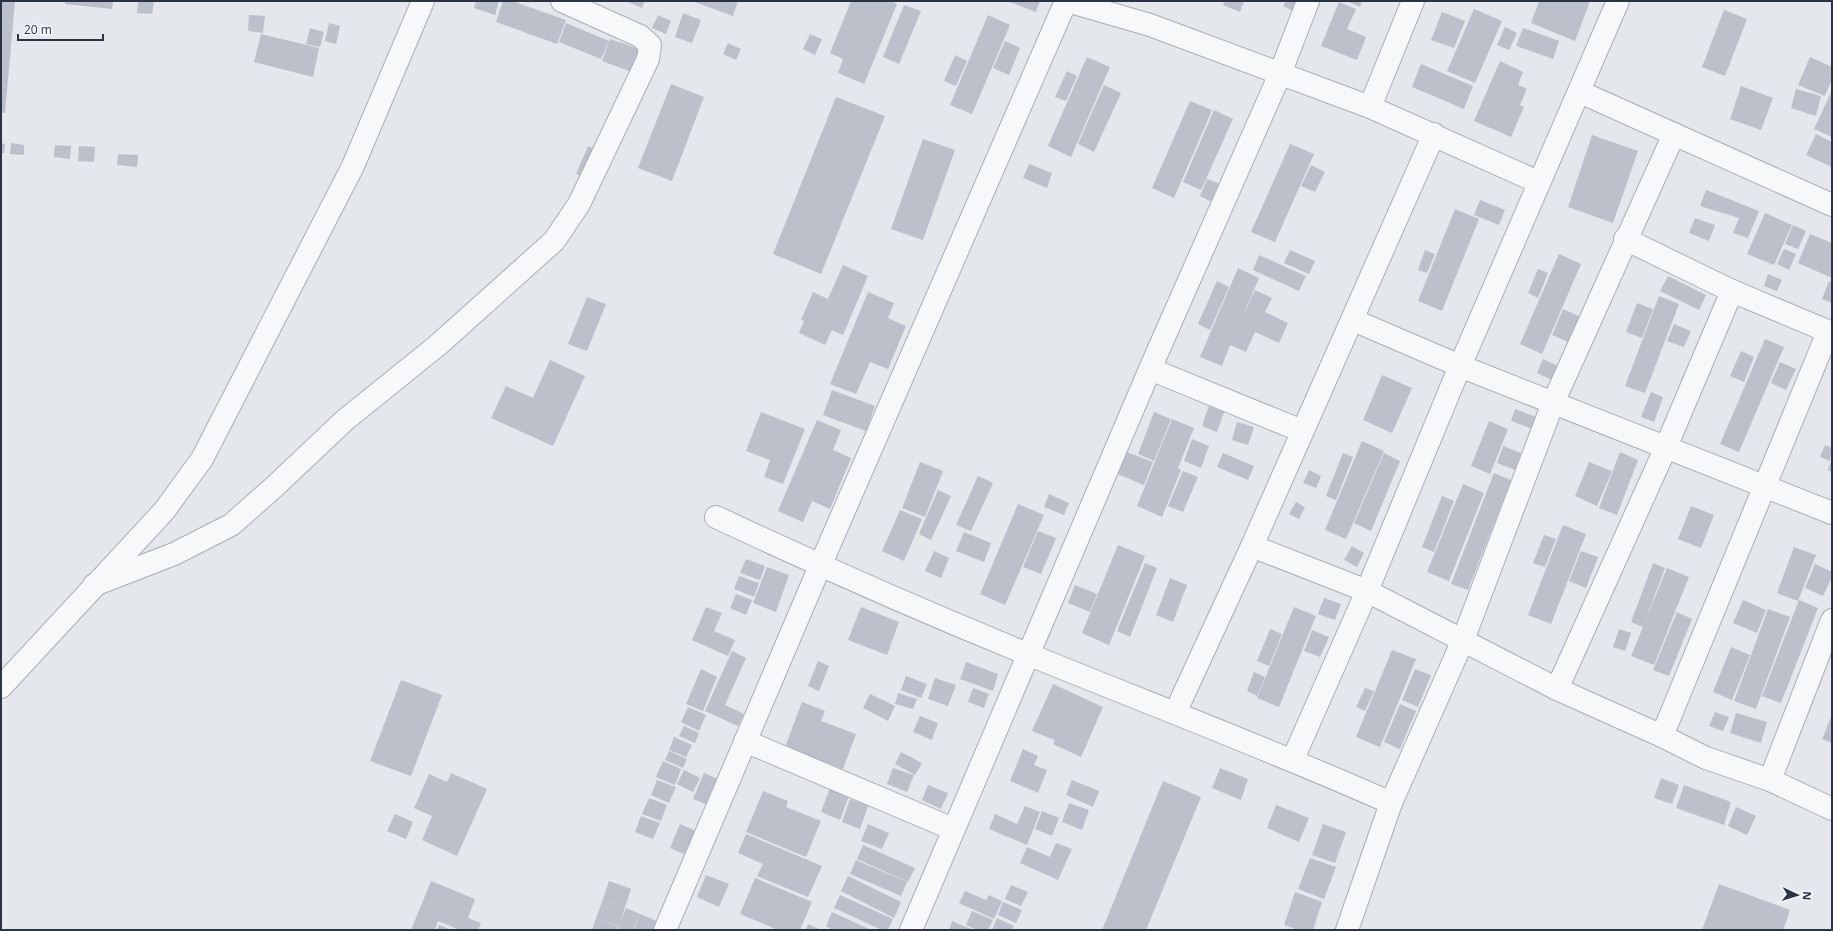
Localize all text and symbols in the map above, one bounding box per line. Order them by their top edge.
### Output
scale bar [18,16,103,42]
text: 20 m [24,21,52,38]
north arrow [1777,875,1817,915]
text: N [1800,891,1815,901]

